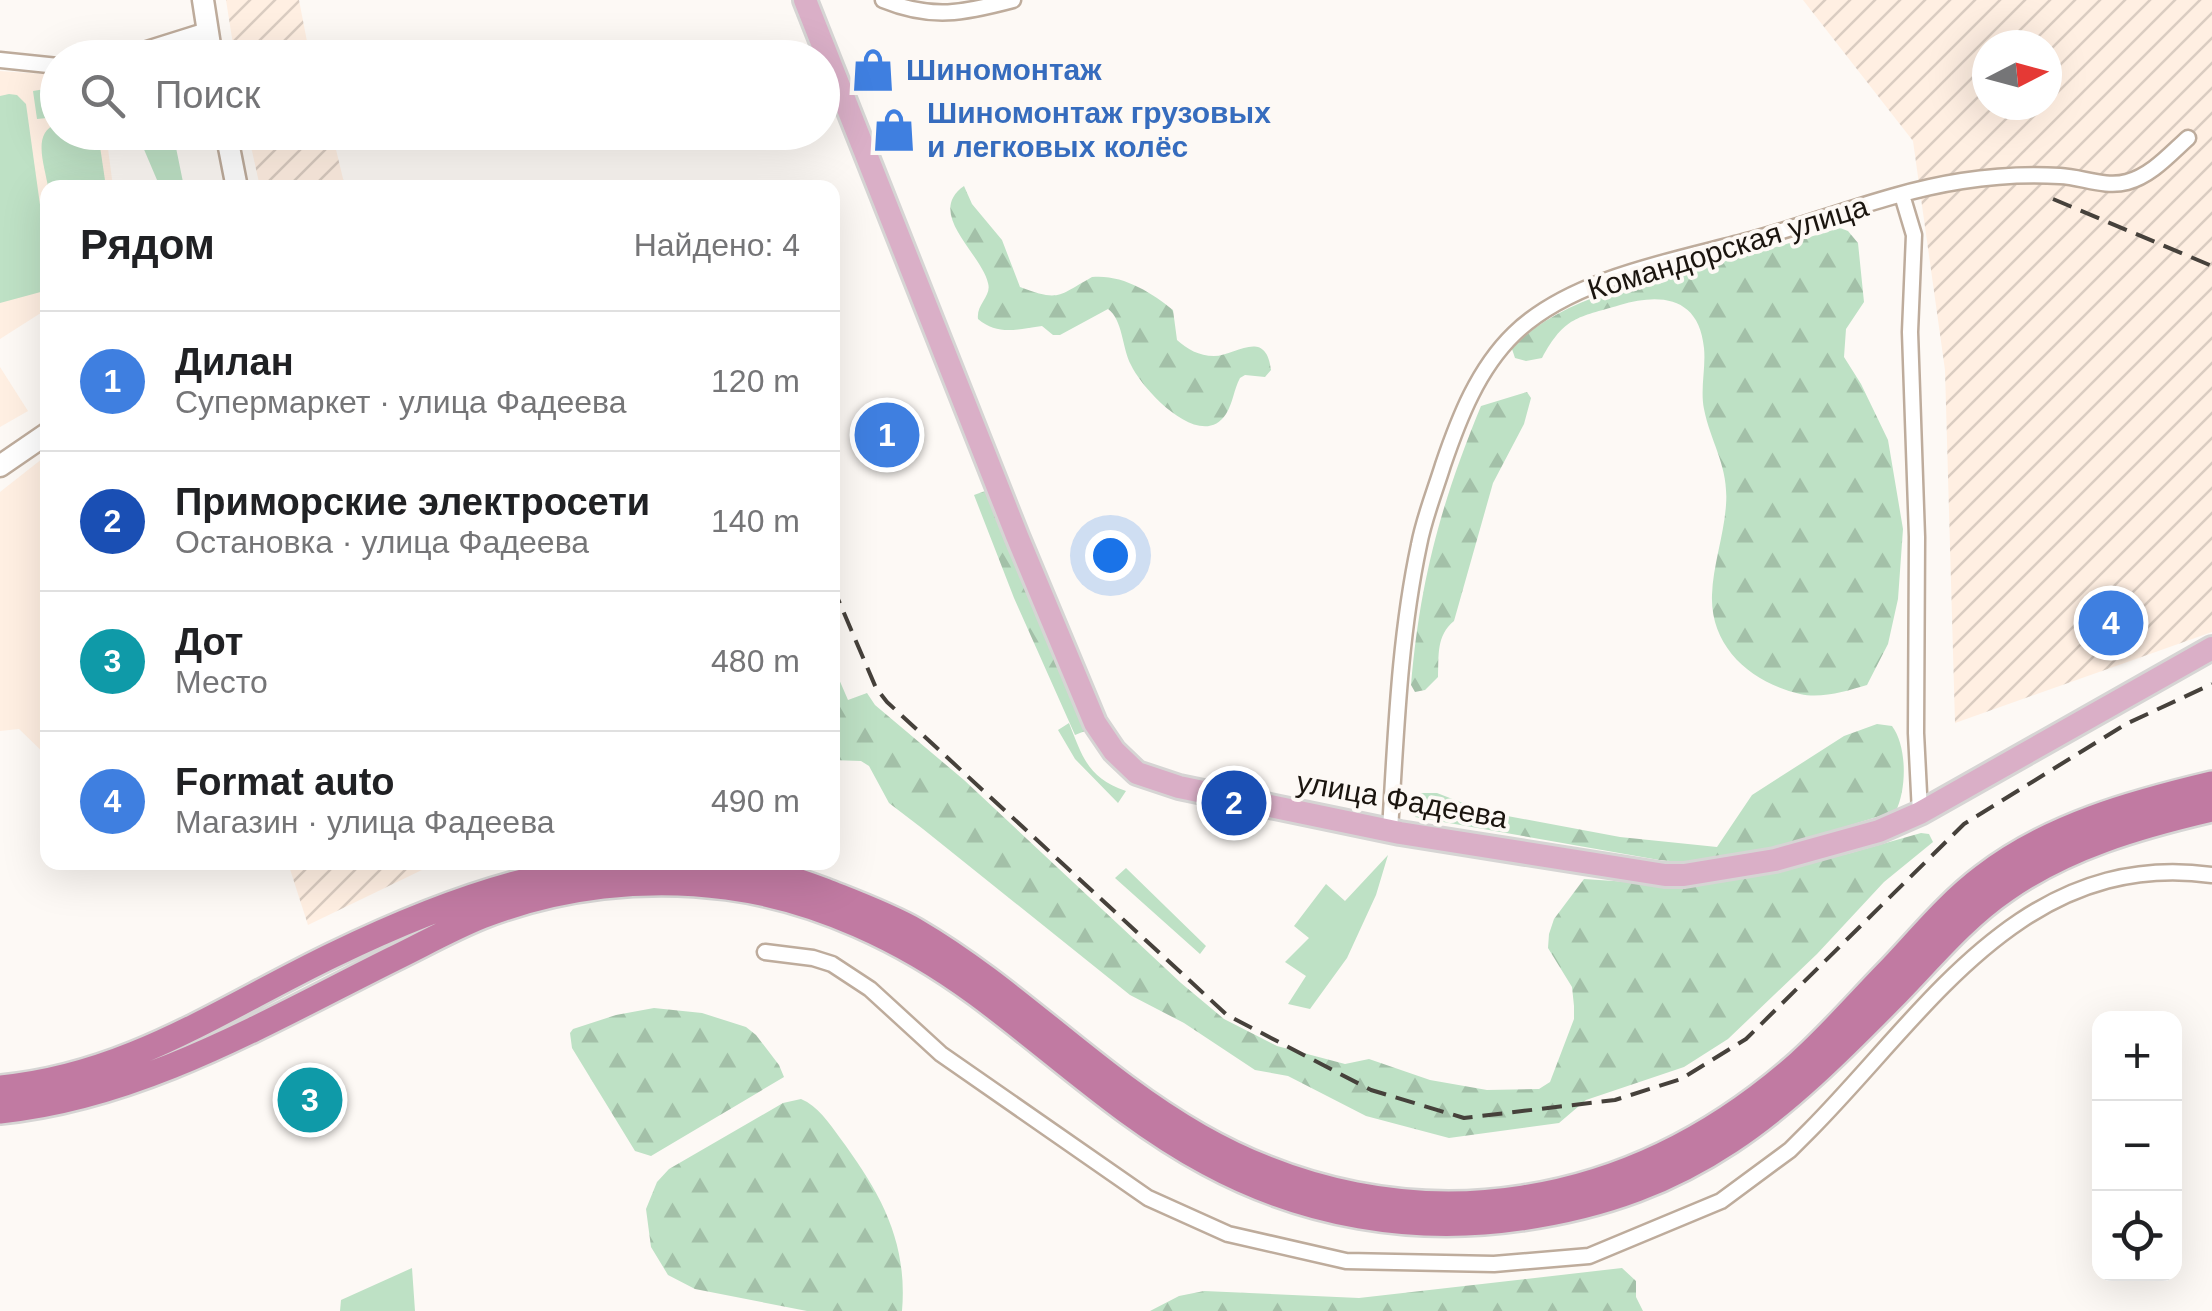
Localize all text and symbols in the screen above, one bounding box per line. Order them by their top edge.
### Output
north arrow [1972,30,2062,120]
search box [40,40,840,150]
shop icon: Шиномонтаж [849,46,897,94]
place label: Шиномонтаж [906,53,1102,86]
icon: search [75,68,130,123]
text: Поиск [155,74,260,116]
place label: Шиномонтаж грузовых и легковых колёс [927,96,1271,163]
shop icon: Шиномонтаж грузовых и легковых колёс [870,106,918,154]
street label: Командорская улица [1584,189,1872,306]
text: Рядом [80,221,215,268]
text: Найдено: 4 [634,227,800,263]
text: Дилан [175,341,294,383]
text: 1 [104,363,121,399]
text: 120 m [711,363,800,399]
text: Супермаркет · улица Фадеева [175,384,627,420]
pin: 1 [854,398,920,472]
text: Приморские электросети [175,481,650,523]
text: 2 [104,503,121,539]
text: 140 m [711,503,800,539]
text: Остановка · улица Фадеева [175,524,589,560]
your location [1085,530,1136,581]
pin: 4 [2078,586,2144,660]
text: Дот [175,621,243,663]
text: 3 [104,643,121,679]
text: 480 m [711,643,800,679]
text: Место [175,664,268,700]
text: Format auto [175,761,395,803]
street label: улица Фадеева [1294,765,1510,834]
pin: 2 [1202,766,1266,840]
text: 4 [104,783,121,819]
text: 490 m [711,783,800,819]
text: Магазин · улица Фадеева [175,804,555,840]
map controls [2092,1011,2182,1281]
button: + [2092,1011,2182,1101]
pin: 3 [278,1062,342,1138]
button: − [2092,1101,2182,1191]
button: locate [2092,1191,2182,1281]

